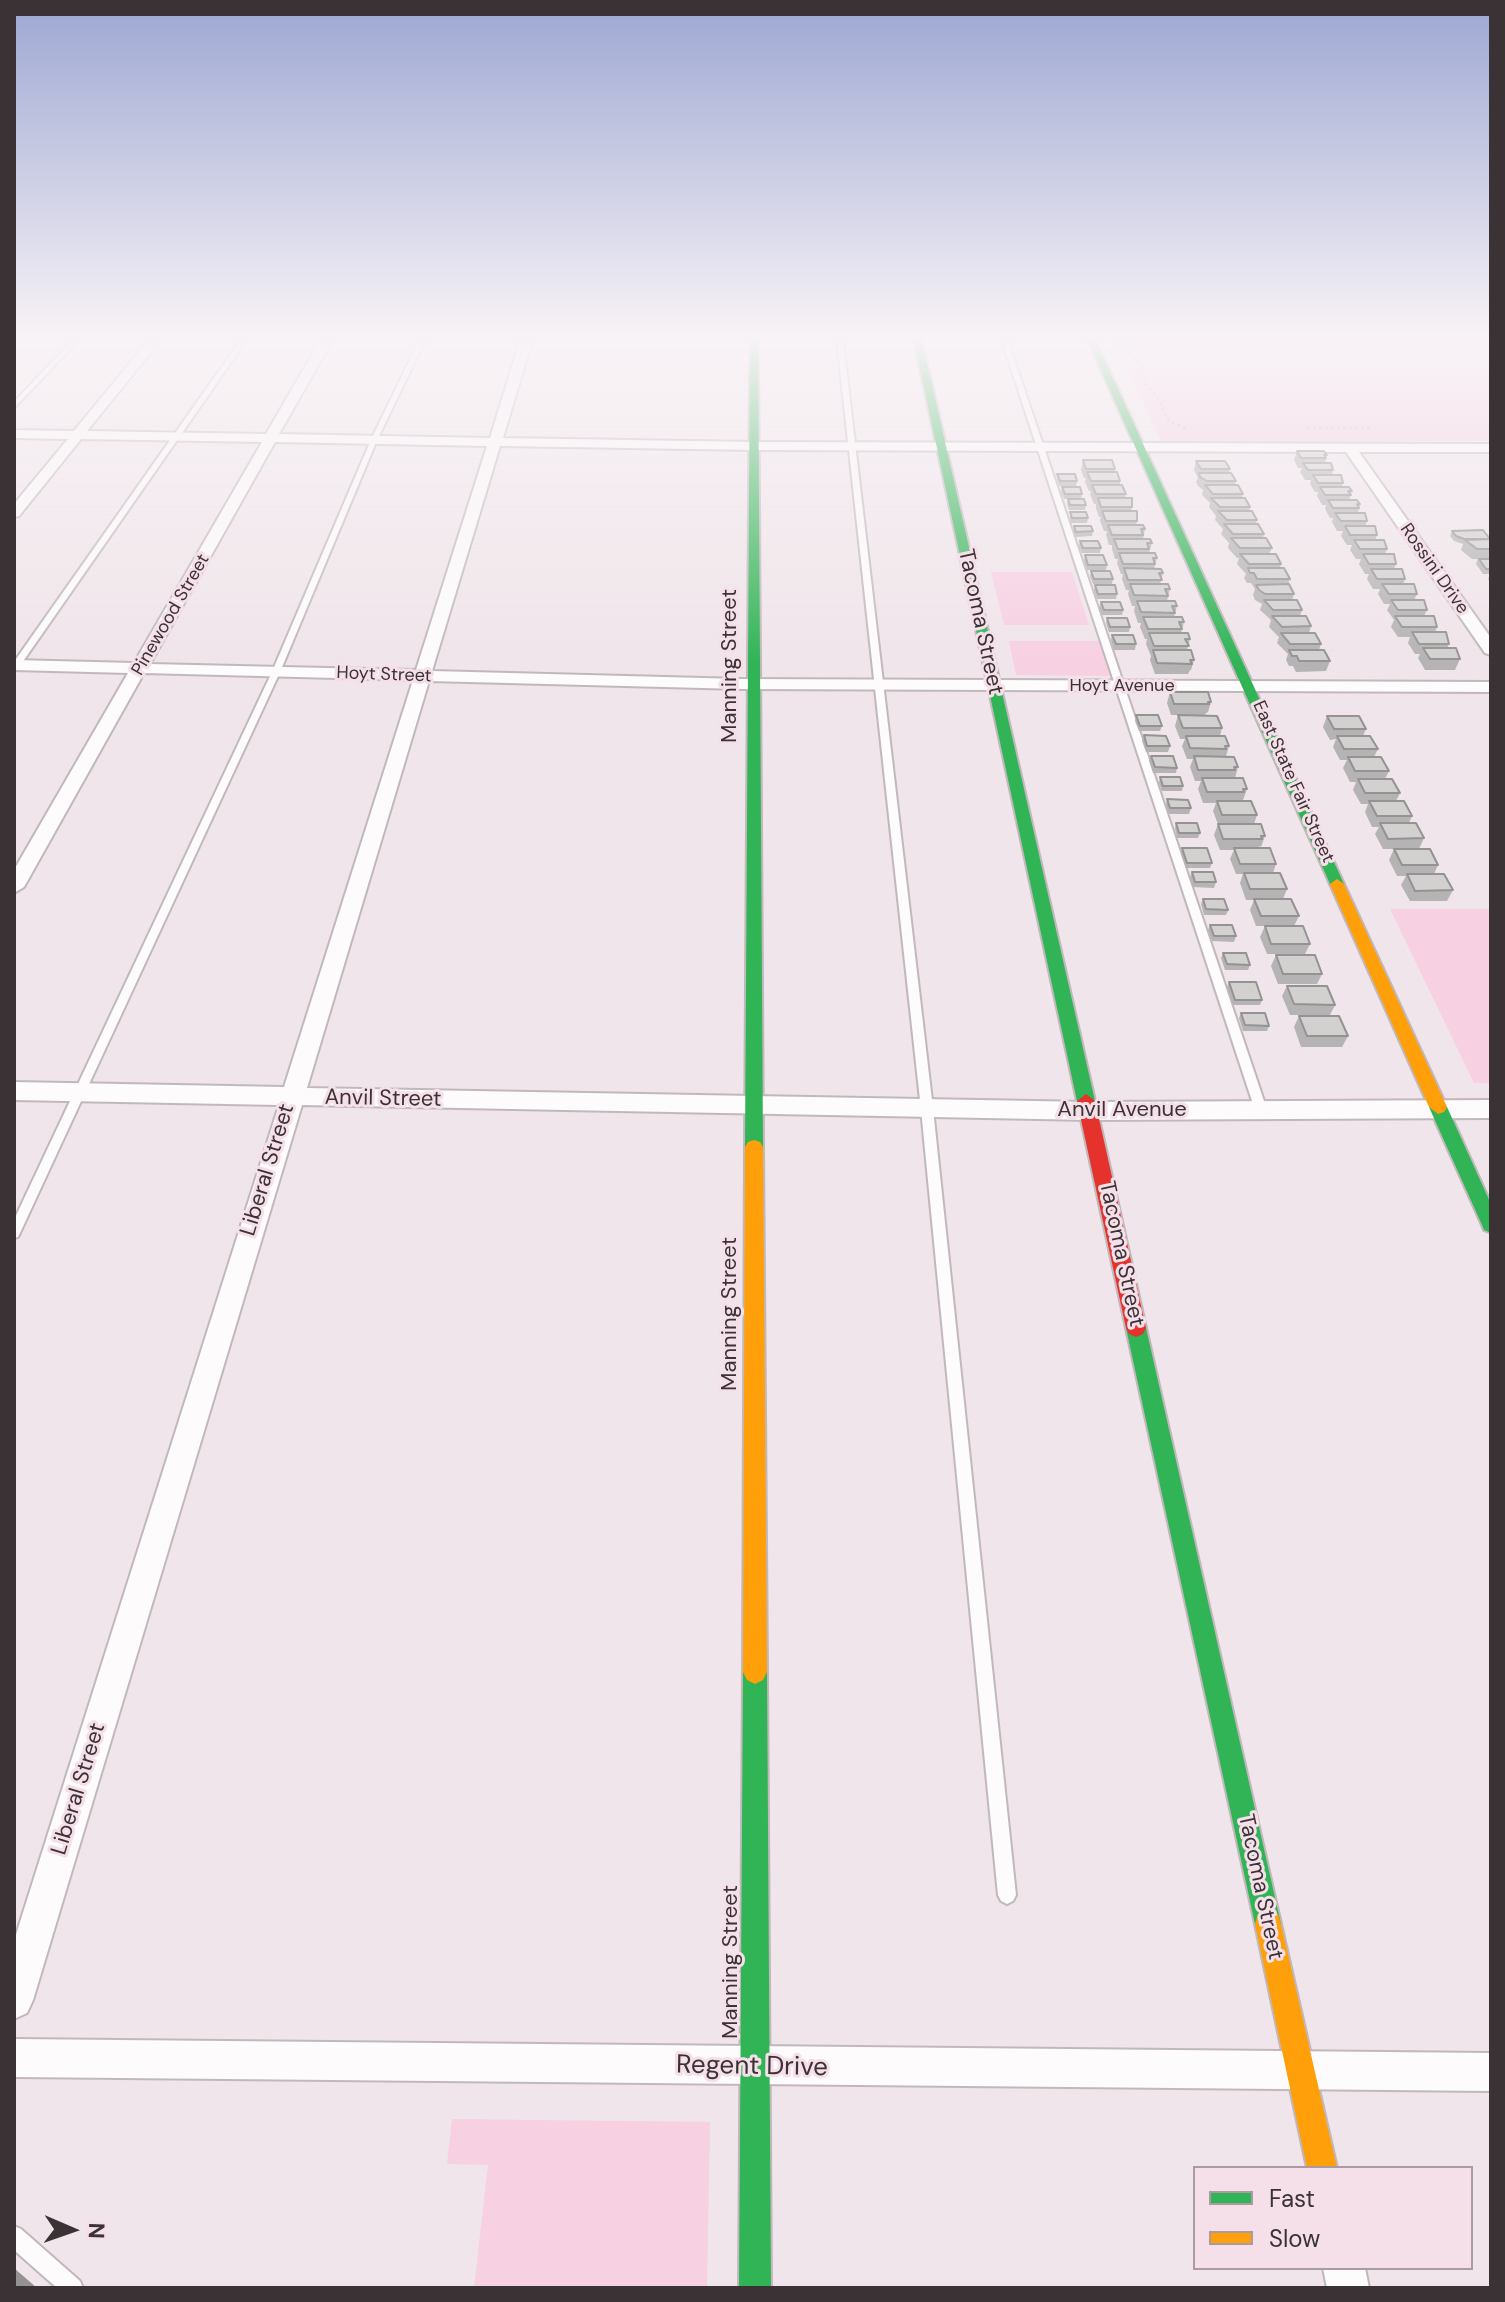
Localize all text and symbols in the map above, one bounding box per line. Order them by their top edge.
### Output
street label: Rossini Drive [1395,520,1473,618]
street label: Tacoma Street [952,547,1008,697]
street label: Pinewood Street [127,550,215,680]
street label: Manning Street [717,589,743,743]
street label: Hoyt Street [336,663,432,687]
street label: Hoyt Avenue [1069,675,1175,697]
street label: East State Fair Street [1248,698,1338,866]
street label: Anvil Street [324,1085,442,1113]
street label: Anvil Avenue [1057,1097,1187,1123]
street label: Liberal Street [235,1101,301,1239]
street label: Tacoma Street [1093,1179,1149,1329]
street label: Manning Street [717,1237,743,1391]
street label: Liberal Street [46,1720,112,1858]
street label: Tacoma Street [1232,1812,1288,1962]
street label: Manning Street [718,1885,744,2039]
street label: Regent Drive [676,2050,828,2084]
legend [1193,2166,1473,2270]
text: Fast [1269,2183,1315,2214]
north arrow [32,2190,112,2270]
text: N [82,2222,111,2239]
text: Slow [1269,2223,1320,2254]

